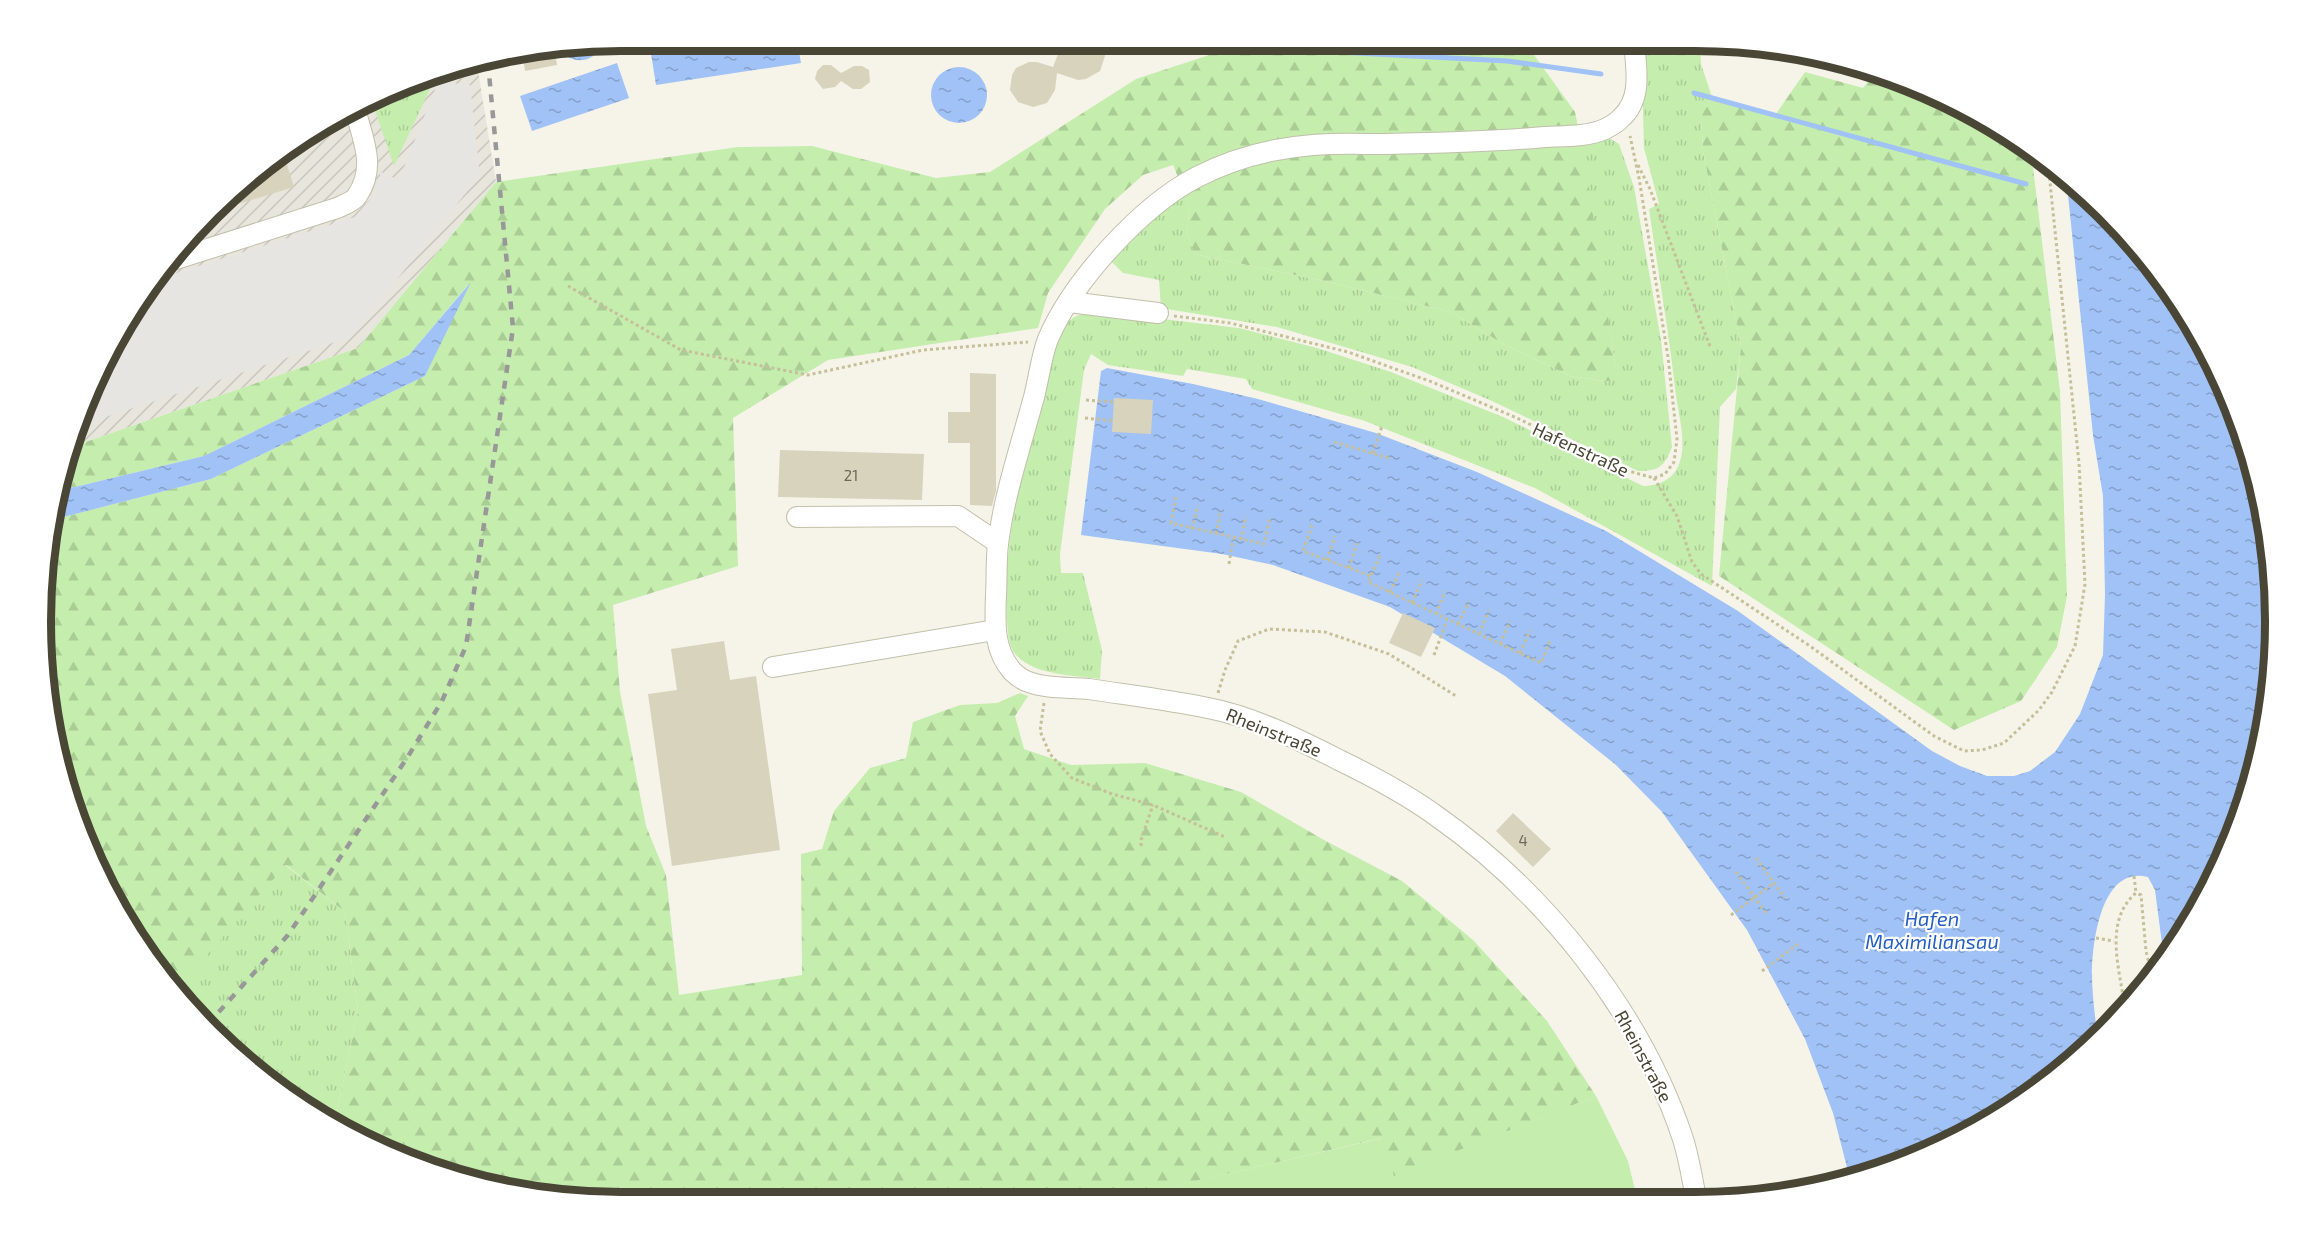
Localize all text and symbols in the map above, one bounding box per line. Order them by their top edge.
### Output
street label: Hafenstraße [1529,417,1633,481]
house number: 21 [844,466,858,484]
street label: Rheinstraße [1223,703,1325,761]
house number: 4 [1518,831,1528,849]
water label: Hafen Maximiliansau [1865,906,1999,953]
street label: Rheinstraße [1611,1006,1677,1106]

